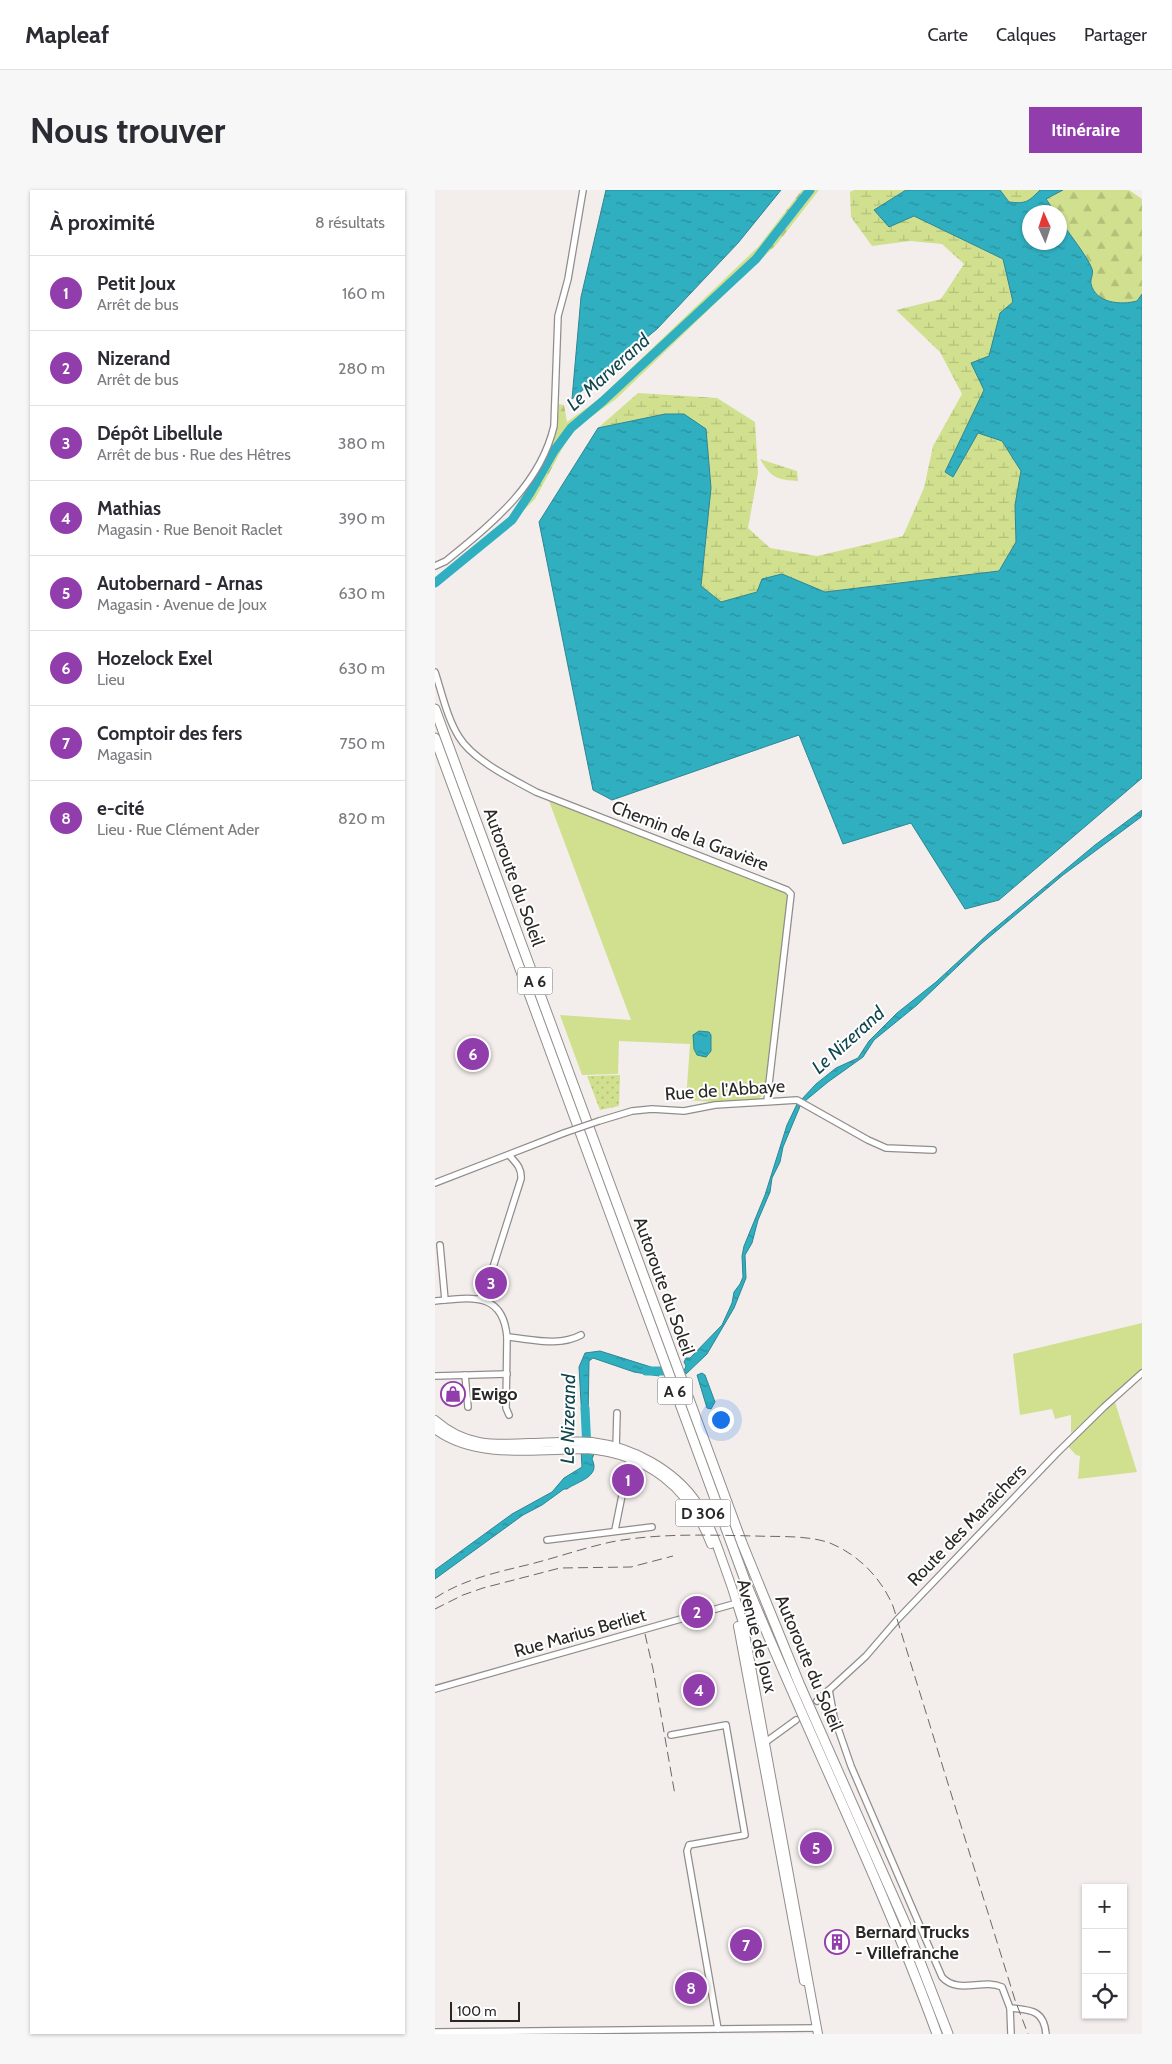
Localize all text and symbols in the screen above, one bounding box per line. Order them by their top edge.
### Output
text: Mapleaf [25,20,109,49]
text: Carte [927,24,968,46]
text: Calques [996,24,1056,46]
text: Partager [1084,24,1147,46]
button: Itinéraire [1029,107,1142,153]
text: Nous trouver [30,109,225,152]
north arrow [1022,205,1067,250]
text: À proximité [50,210,155,235]
text: 8 résultats [315,213,385,232]
text: Petit Joux [97,272,176,295]
text: 1 [63,284,69,303]
text: 160 m [342,284,385,303]
text: Arrêt de bus [97,295,179,314]
water label: Le Marverand [562,328,655,415]
text: Nizerand [97,347,170,370]
text: 2 [62,359,70,378]
text: 280 m [338,359,385,378]
text: Arrêt de bus [97,370,179,389]
text: Dépôt Libellule [97,422,223,445]
text: 3 [62,434,70,453]
text: 380 m [338,434,385,453]
text: Arrêt de bus · Rue des Hêtres [97,445,291,464]
text: Mathias [97,497,161,520]
text: 4 [61,509,71,528]
text: 390 m [338,509,385,528]
text: Magasin · Rue Benoit Raclet [97,520,283,539]
text: Autobernard - Arnas [97,572,263,595]
text: 5 [62,584,70,603]
text: 630 m [338,584,385,603]
text: Magasin · Avenue de Joux [97,595,267,614]
text: Hozelock Exel [97,647,212,670]
text: 6 [62,659,71,678]
text: 630 m [338,659,385,678]
text: Lieu [97,670,125,689]
text: Comptoir des fers [97,722,242,745]
text: 7 [62,734,70,753]
text: 750 m [339,734,385,753]
text: Magasin [97,745,152,764]
street label: Chemin de la Gravière [608,796,772,876]
text: e-cité [97,797,144,820]
street label: Autoroute du Soleil [479,805,549,950]
text: 8 [61,809,71,828]
text: 820 m [338,809,385,828]
text: Lieu · Rue Clément Ader [97,820,259,839]
road number: A 6 [517,968,553,994]
water label: Le Nizerand [807,1001,890,1079]
pin: 6 [457,1035,489,1073]
street label: Rue de l'Abbaye [664,1075,786,1105]
street label: Autoroute du Soleil [629,1214,699,1359]
pin: 3 [475,1264,507,1302]
water label: Le Nizerand [556,1373,580,1464]
road number: A 6 [657,1378,693,1404]
shop icon: Ewigo [440,1381,466,1407]
place label: Ewigo [471,1383,518,1405]
your location [708,1407,734,1433]
street label: Route des Maraîchers [903,1459,1031,1591]
pin: 1 [612,1461,644,1499]
road number: D 306 [675,1500,731,1526]
street label: Avenue de Joux [732,1577,782,1696]
street label: Autoroute du Soleil [770,1592,848,1735]
pin: 2 [681,1593,713,1631]
street label: Rue Marius Berliet [512,1604,648,1662]
pin: 4 [683,1671,715,1709]
pin: 5 [800,1829,832,1867]
map controls [1082,1884,1127,2019]
button: + [1082,1884,1127,1929]
place label: Bernard Trucks - Villefranche [855,1921,970,1964]
pin: 7 [730,1926,762,1964]
building icon: Bernard Trucks - Villefranche [824,1929,850,1955]
button: − [1082,1929,1127,1974]
pin: 8 [675,1969,707,2007]
button: locate [1082,1974,1127,2019]
scale bar [450,1999,520,2022]
text: 100 m [457,2002,497,2020]

